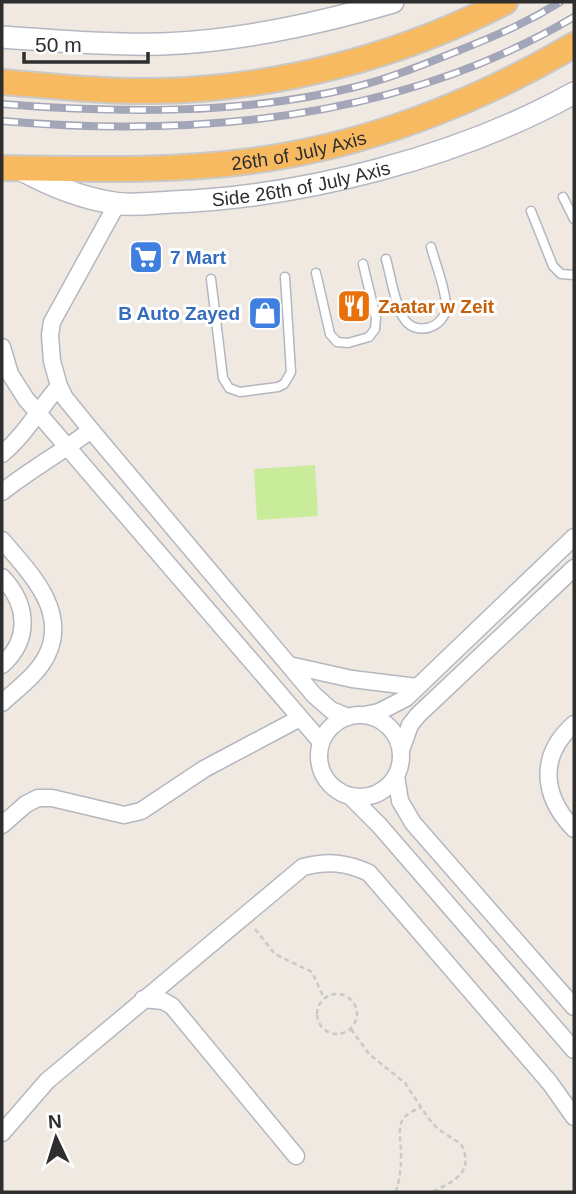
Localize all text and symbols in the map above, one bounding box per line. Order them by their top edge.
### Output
scale bar [24,21,149,65]
text: 50 m [35,33,82,56]
street label: 26th of July Axis [230,127,369,174]
street label: Side 26th of July Axis [211,157,392,210]
supermarket icon: 7 Mart [127,238,165,276]
place label: 7 Mart [170,247,227,268]
restaurant icon: Zaatar w Zeit [335,287,373,325]
shop icon: B Auto Zayed [246,294,284,332]
place label: Zaatar w Zeit [378,296,495,317]
place label: B Auto Zayed [118,303,240,324]
north arrow [21,1103,91,1173]
text: N [47,1111,62,1132]

